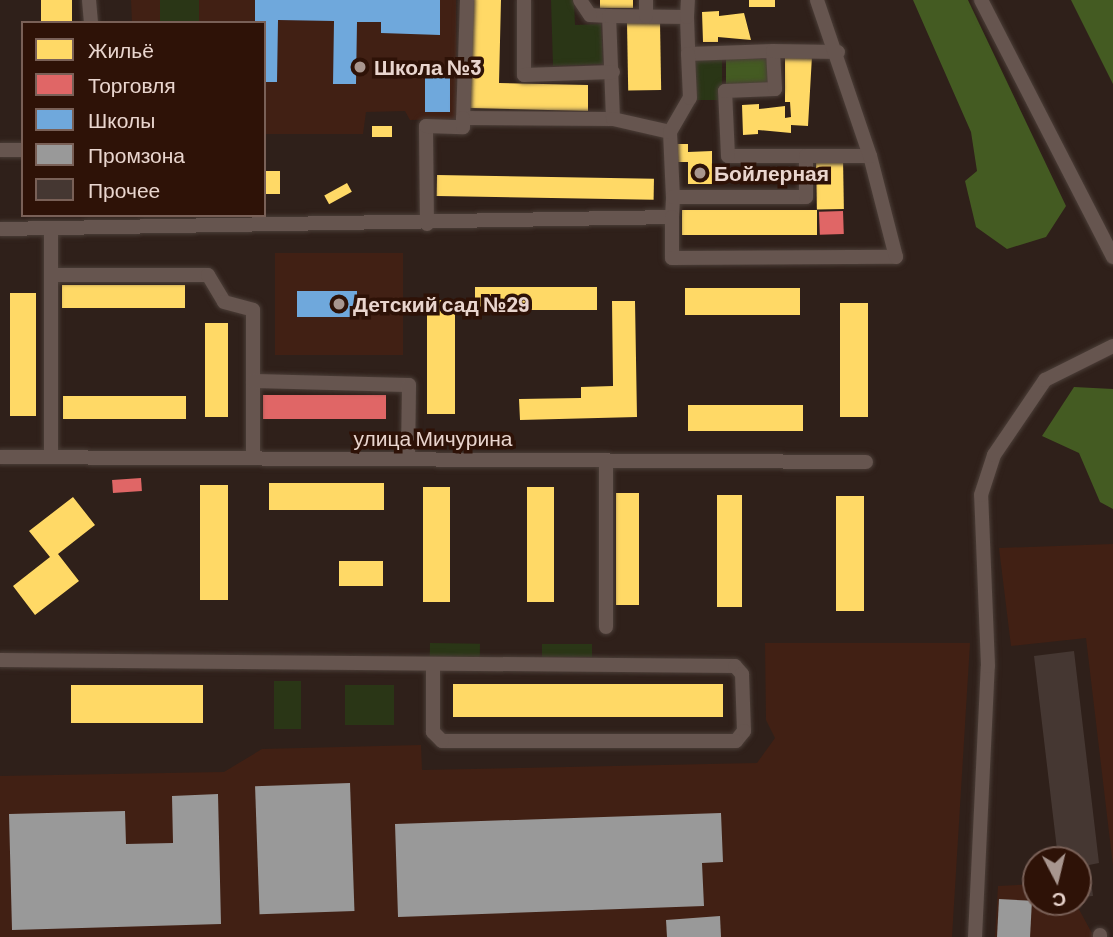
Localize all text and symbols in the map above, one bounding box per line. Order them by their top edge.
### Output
legend [21,21,266,217]
text: Жильё [88,37,154,62]
place label: Школа №3 [374,54,482,80]
marker: Школа №3 [352,59,368,75]
text: Торговля [88,72,176,97]
text: Школы [88,107,155,132]
text: Промзона [88,142,185,167]
place label: Бойлерная [714,160,829,186]
marker: Бойлерная [692,165,708,181]
text: Прочее [88,177,160,202]
place label: Детский сад №29 [353,291,529,317]
marker: Детский сад №29 [331,296,347,312]
street label: улица Мичурина [353,425,513,451]
north arrow [1022,846,1092,916]
text: С [1051,888,1068,913]

